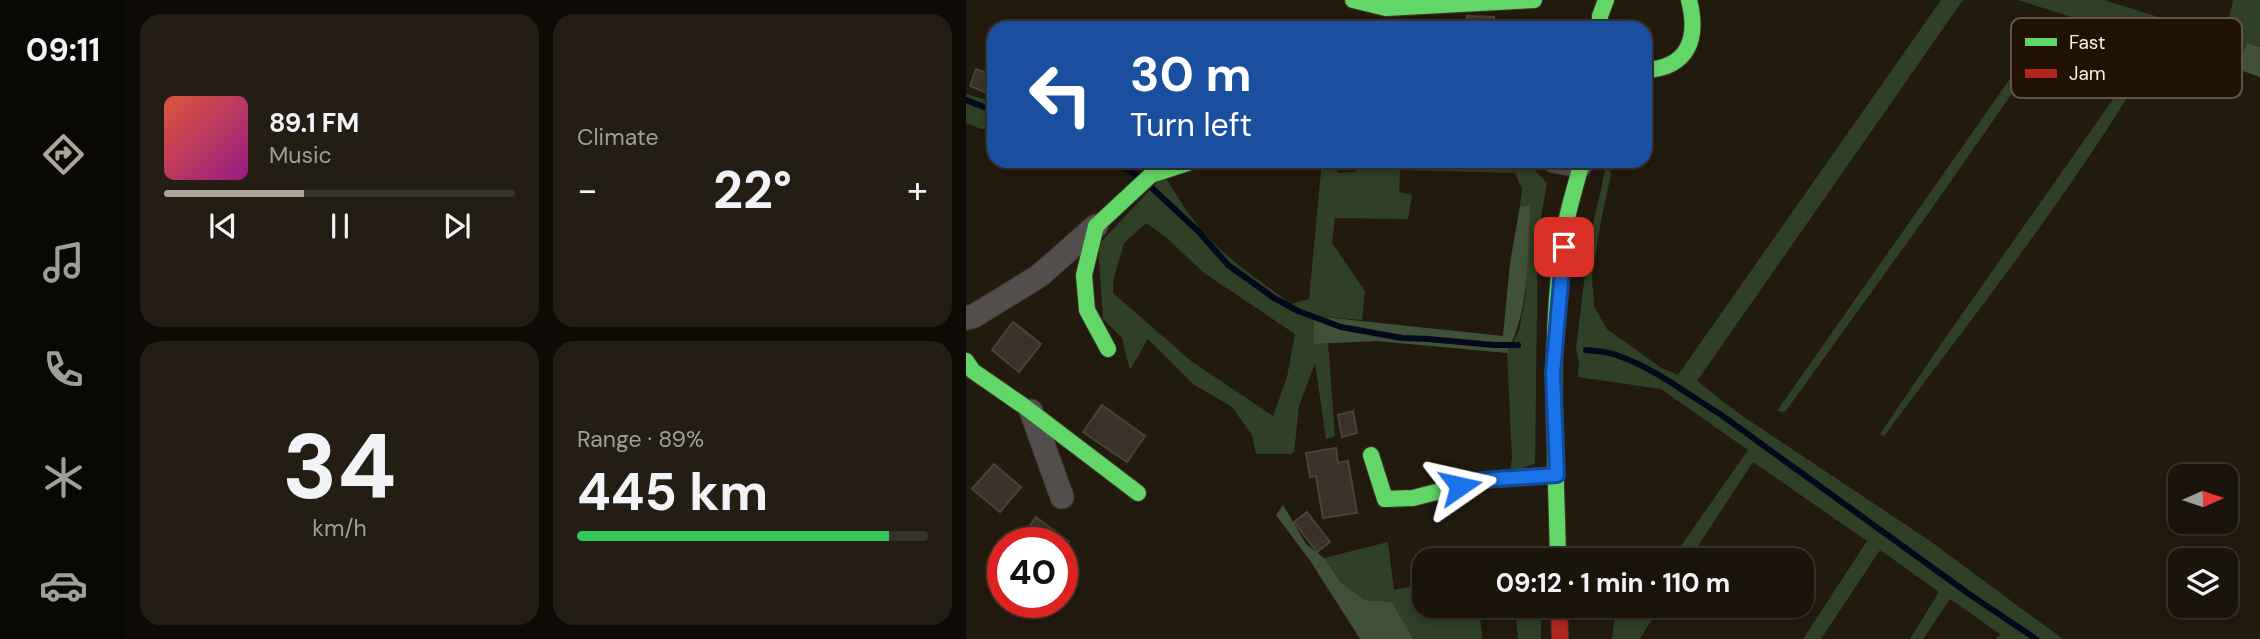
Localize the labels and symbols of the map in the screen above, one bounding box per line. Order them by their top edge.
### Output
legend [2011,18,2242,98]
text: Fast [2069,30,2105,55]
text: Jam [2069,61,2106,86]
pin [1534,217,1594,277]
position arrow [1423,449,1497,523]
north arrow [2168,464,2238,534]
speed limit sign: 40 [987,527,1078,618]

